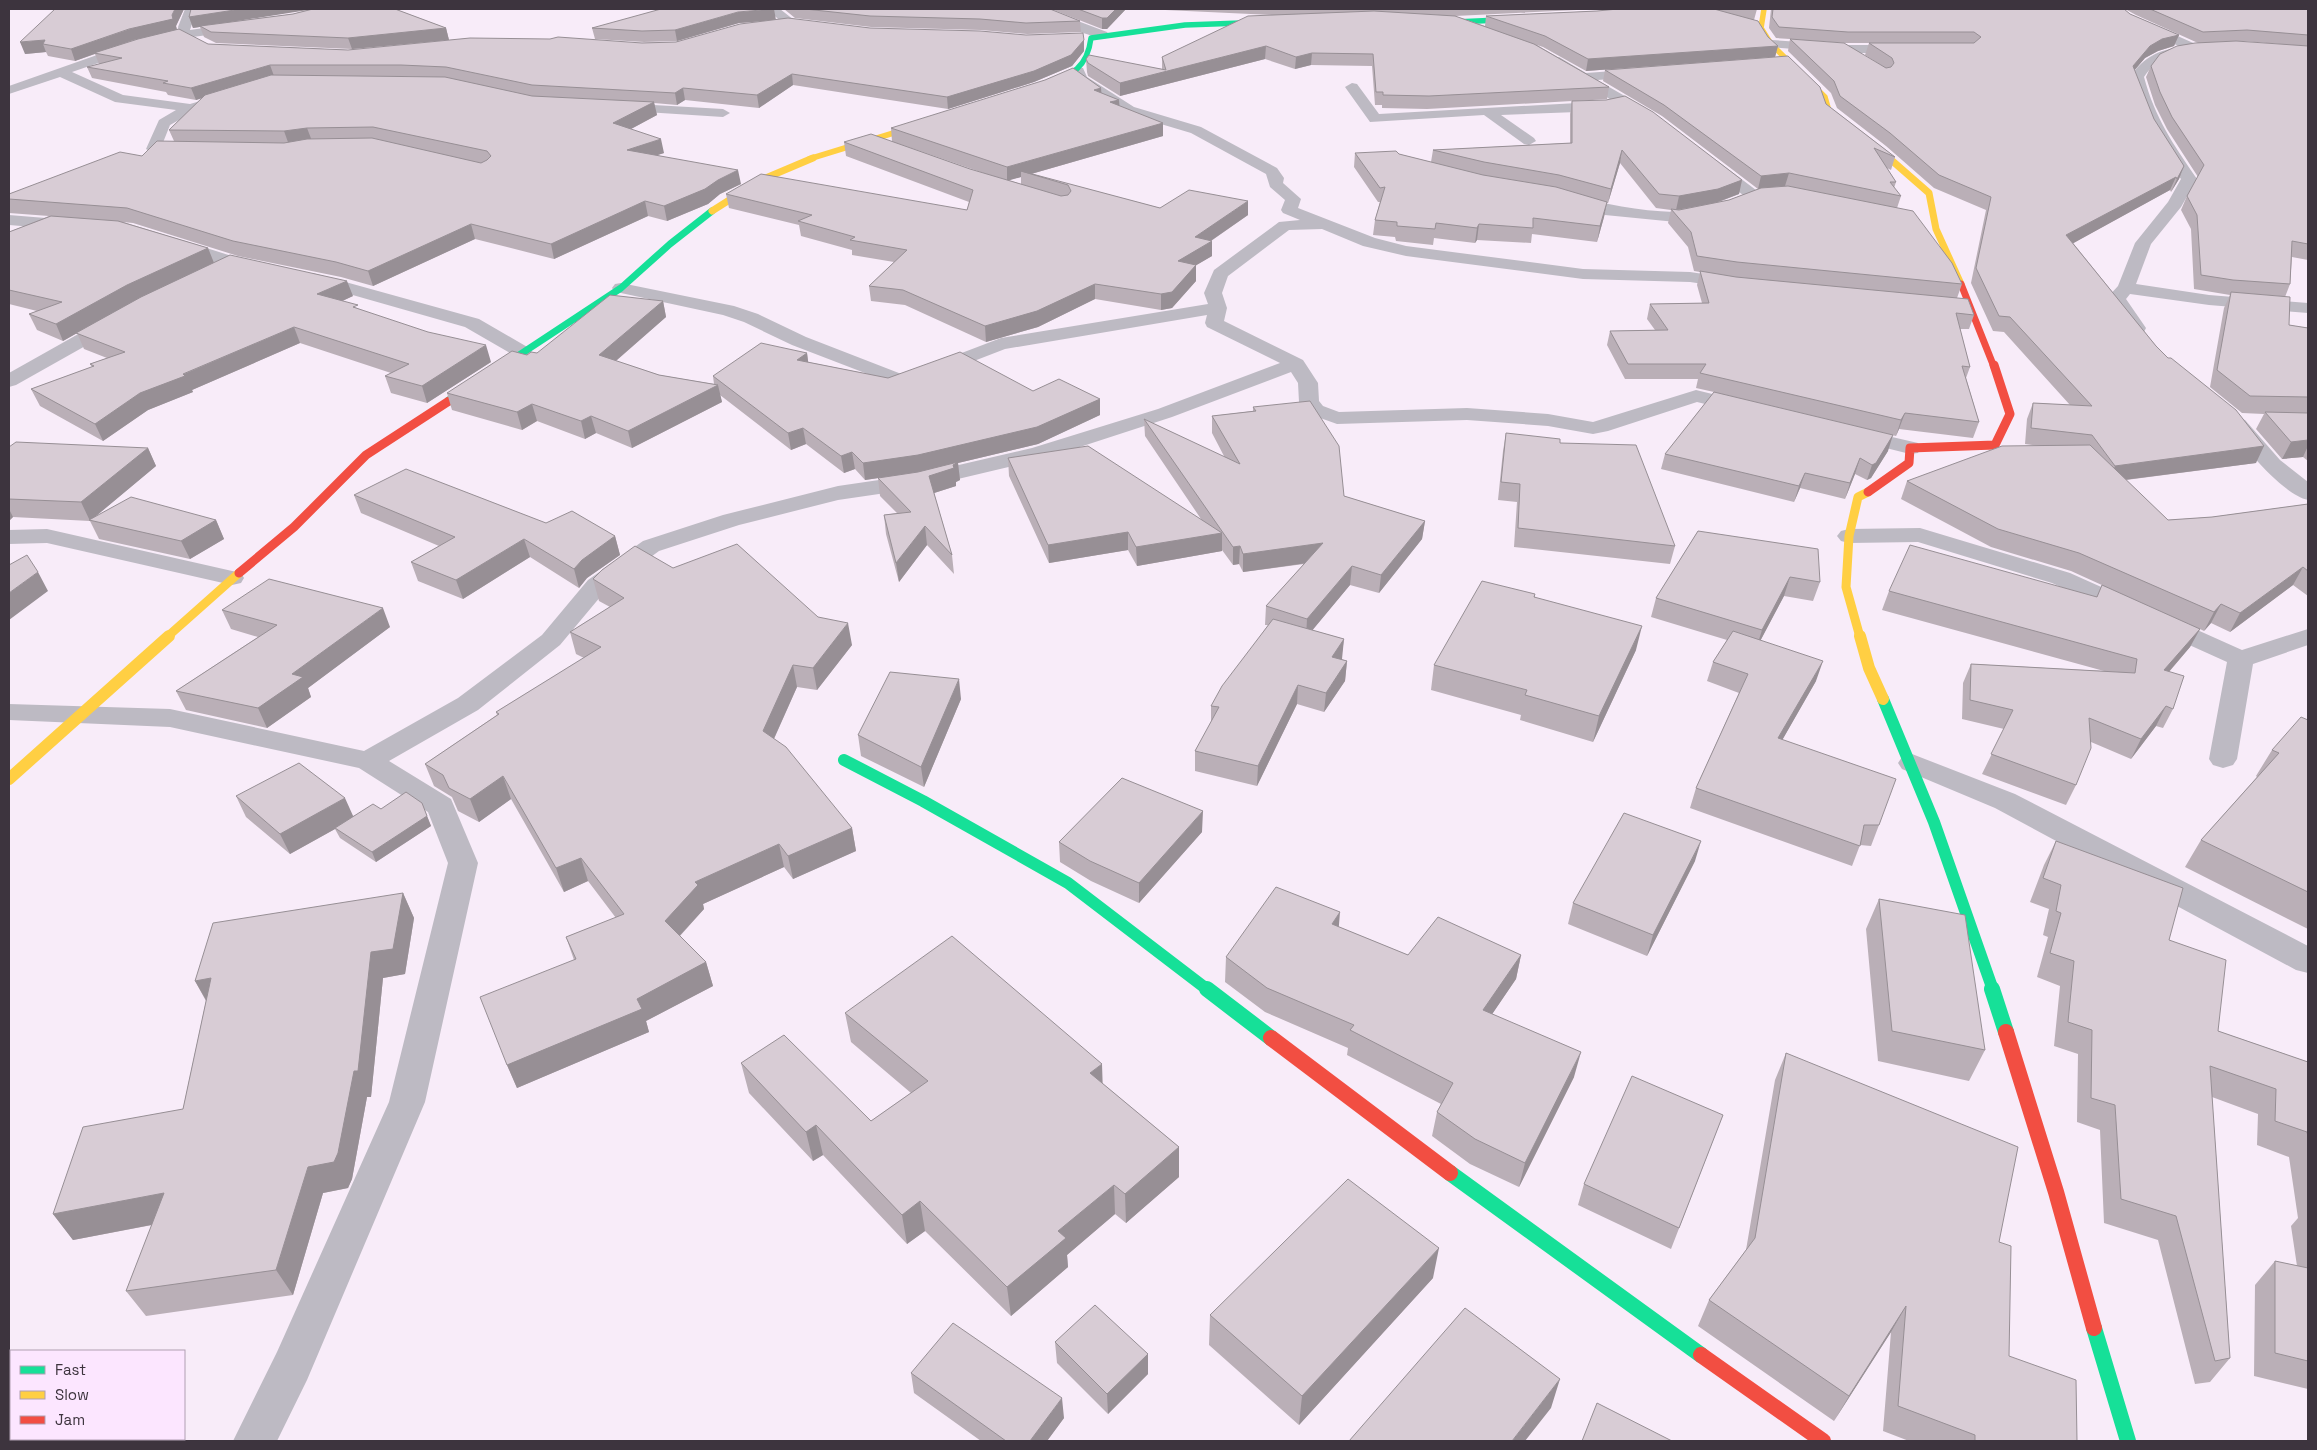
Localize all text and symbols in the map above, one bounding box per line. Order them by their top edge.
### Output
legend [10,1350,185,1440]
text: Fast [55,1360,86,1379]
text: Slow [55,1385,89,1404]
text: Jam [55,1410,85,1429]

